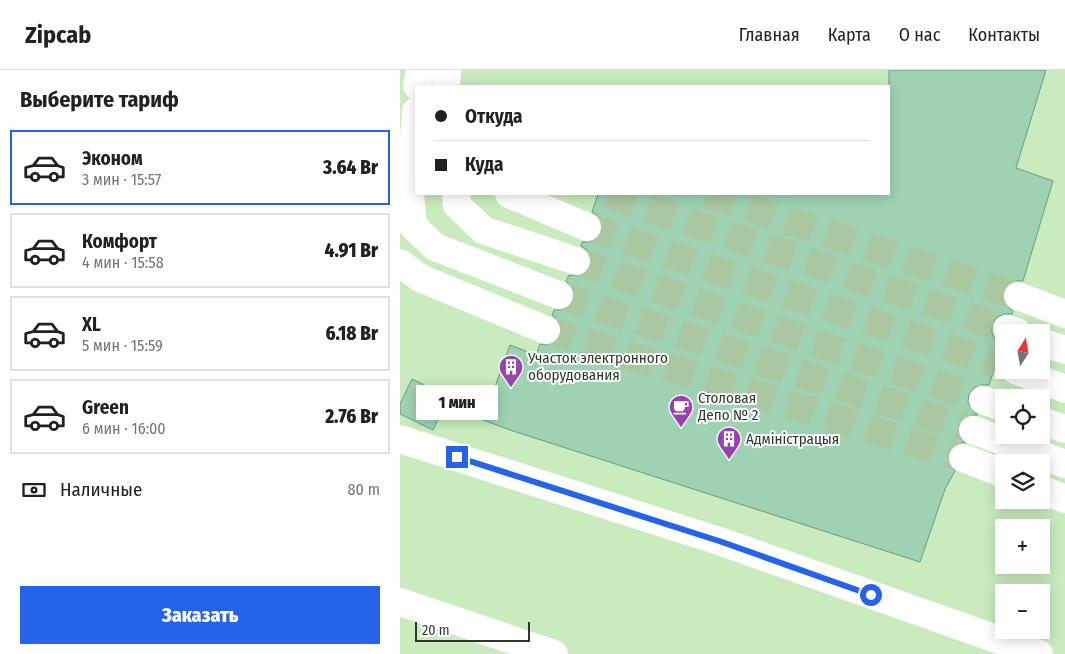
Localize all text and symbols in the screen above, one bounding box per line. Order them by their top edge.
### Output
text: Zipcab [25,21,91,49]
text: Главная [739,24,800,46]
text: Карта [828,24,871,46]
text: О нас [899,24,940,46]
text: Контакты [968,24,1040,46]
text: Выберите тариф [20,86,179,113]
text: Откуда [465,105,522,128]
icon: car [22,145,67,190]
text: Эконом [82,147,143,170]
text: Куда [465,153,503,176]
text: 3.64 Br [323,156,378,179]
text: 3 мин · 15:57 [82,170,161,189]
icon: car [22,228,67,273]
text: Комфорт [82,230,157,253]
text: 4.91 Br [325,239,378,262]
text: 4 мин · 15:58 [82,253,164,272]
icon: car [22,311,67,356]
text: XL [82,313,101,336]
text: 6.18 Br [325,322,378,345]
north arrow [995,324,1050,379]
map controls [995,324,1050,639]
text: 5 мин · 15:59 [82,336,163,355]
place label: Участок электронного оборудования [527,349,668,384]
building icon: Участок электронного оборудования [498,354,524,388]
callout: 1 мин [416,384,498,420]
place label: Столовая Депо № 2 [697,389,759,424]
button: locate [995,389,1050,444]
text: 1 мин [439,393,475,412]
icon: car [22,394,67,439]
cafe icon: Столовая Депо № 2 [668,394,694,428]
text: Green [82,396,129,419]
text: 2.76 Br [325,405,378,428]
text: 6 мин · 16:00 [82,419,166,438]
building icon: Адміністрацыя [716,426,742,460]
place label: Адміністрацыя [746,430,839,448]
route end [446,446,468,468]
button: layers [995,454,1050,509]
icon: cash [20,476,48,504]
text: Наличные [60,478,142,501]
text: 80 m [348,480,380,499]
button: + [995,519,1050,574]
route start [860,584,882,606]
button: − [995,584,1050,639]
button: Заказать [20,586,380,644]
scale bar [415,619,530,642]
text: 20 m [422,622,450,639]

